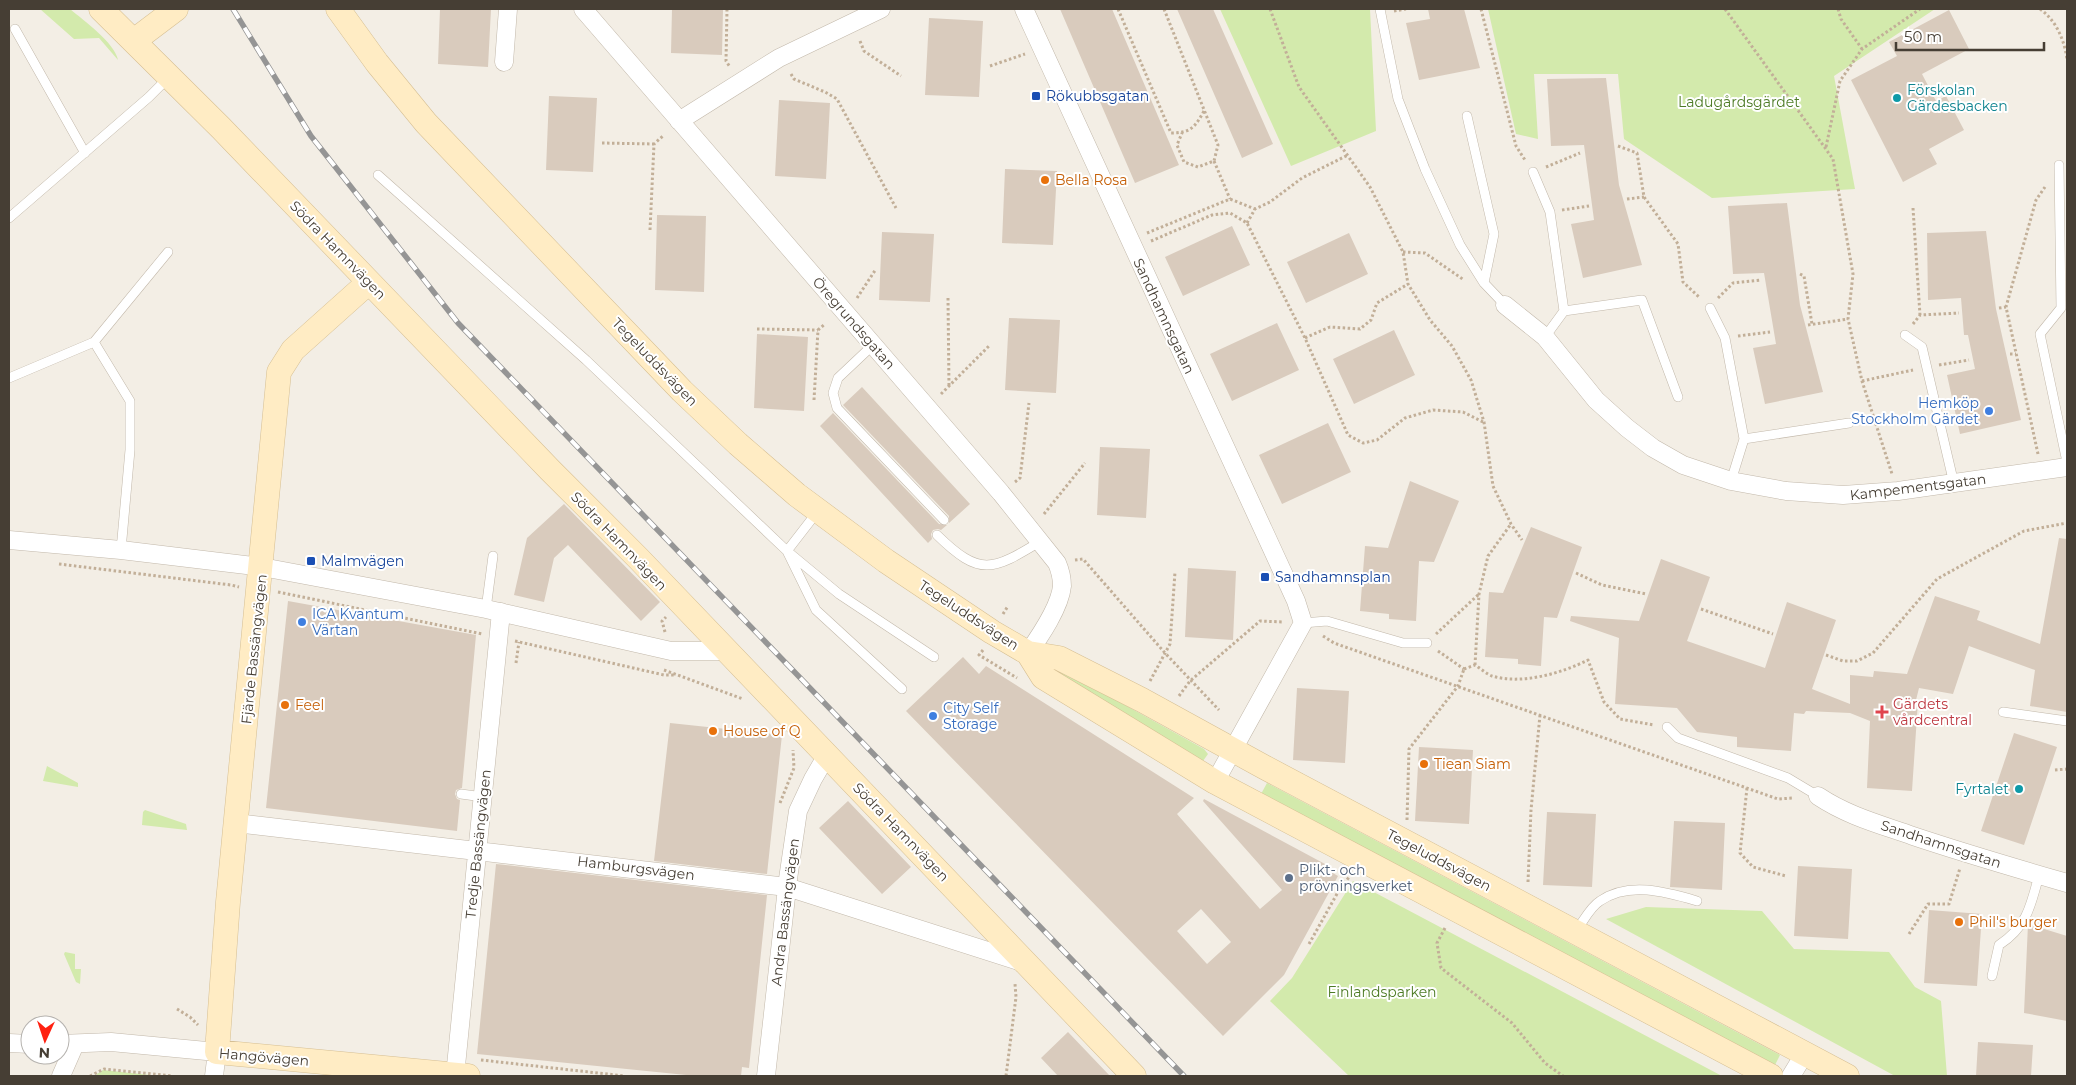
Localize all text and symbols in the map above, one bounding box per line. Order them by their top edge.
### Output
scale bar [1896,20,2044,52]
text: 50 m [1904,27,1942,46]
place label: Förskolan Gärdesbacken [1907,81,2008,115]
place label: Rökubbsgatan [1046,87,1149,105]
marker: Rökubbsgatan [1030,90,1042,102]
marker: Förskolan Gärdesbacken [1891,92,1903,104]
park label: Ladugårdsgärdet [1678,93,1800,111]
place label: Bella Rosa [1055,171,1127,189]
marker: Bella Rosa [1039,174,1051,186]
street label: Södra Hamnvägen [286,197,390,303]
street label: Sandhamnsgatan [1129,255,1199,377]
street label: Öregrundsgatan [809,273,899,373]
street label: Tegeluddsvägen [608,314,702,410]
place label: Hemköp Stockholm Gärdet [1851,394,1979,428]
marker: Hemköp Stockholm Gärdet [1983,405,1995,417]
street label: Kampementsgatan [1849,470,1987,504]
street label: Södra Hamnvägen [567,488,671,594]
place label: Malmvägen [321,552,404,570]
marker: Malmvägen [305,555,317,567]
place label: Sandhamnsplan [1275,568,1391,586]
marker: Sandhamnsplan [1259,571,1271,583]
street label: Fjärde Bassängvägen [237,573,271,725]
street label: Tegeluddsvägen [916,576,1022,654]
place label: ICA Kvantum Värtan [312,605,404,639]
marker: ICA Kvantum Värtan [296,616,308,628]
place label: Gärdets vårdcentral [1893,695,1972,729]
place label: Feel [295,696,324,714]
marker: Feel [279,699,291,711]
place label: City Self Storage [943,699,1000,733]
marker: Gärdets vårdcentral [1875,705,1889,719]
marker: City Self Storage [927,710,939,722]
place label: House of Q [723,722,801,740]
marker: House of Q [707,725,719,737]
place label: Tiean Siam [1434,755,1511,773]
marker: Tiean Siam [1418,758,1430,770]
street label: Tredje Bassängvägen [461,768,495,920]
street label: Södra Hamnvägen [849,779,953,885]
place label: Fyrtalet [1955,780,2009,798]
marker: Fyrtalet [2013,783,2025,795]
street label: Sandhamnsgatan [1878,816,2004,872]
street label: Tegeluddsvägen [1384,825,1494,895]
street label: Andra Bassängvägen [767,837,803,987]
street label: Hamburgsvägen [576,852,696,884]
place label: Plikt- och prövningsverket [1299,861,1413,895]
marker: Plikt- och prövningsverket [1283,872,1295,884]
place label: Phil's burger [1969,913,2058,931]
marker: Phil's burger [1953,916,1965,928]
park label: Finlandsparken [1327,983,1437,1001]
north arrow [20,1015,70,1065]
text: N [38,1044,50,1062]
street label: Hangövägen [218,1044,310,1070]

